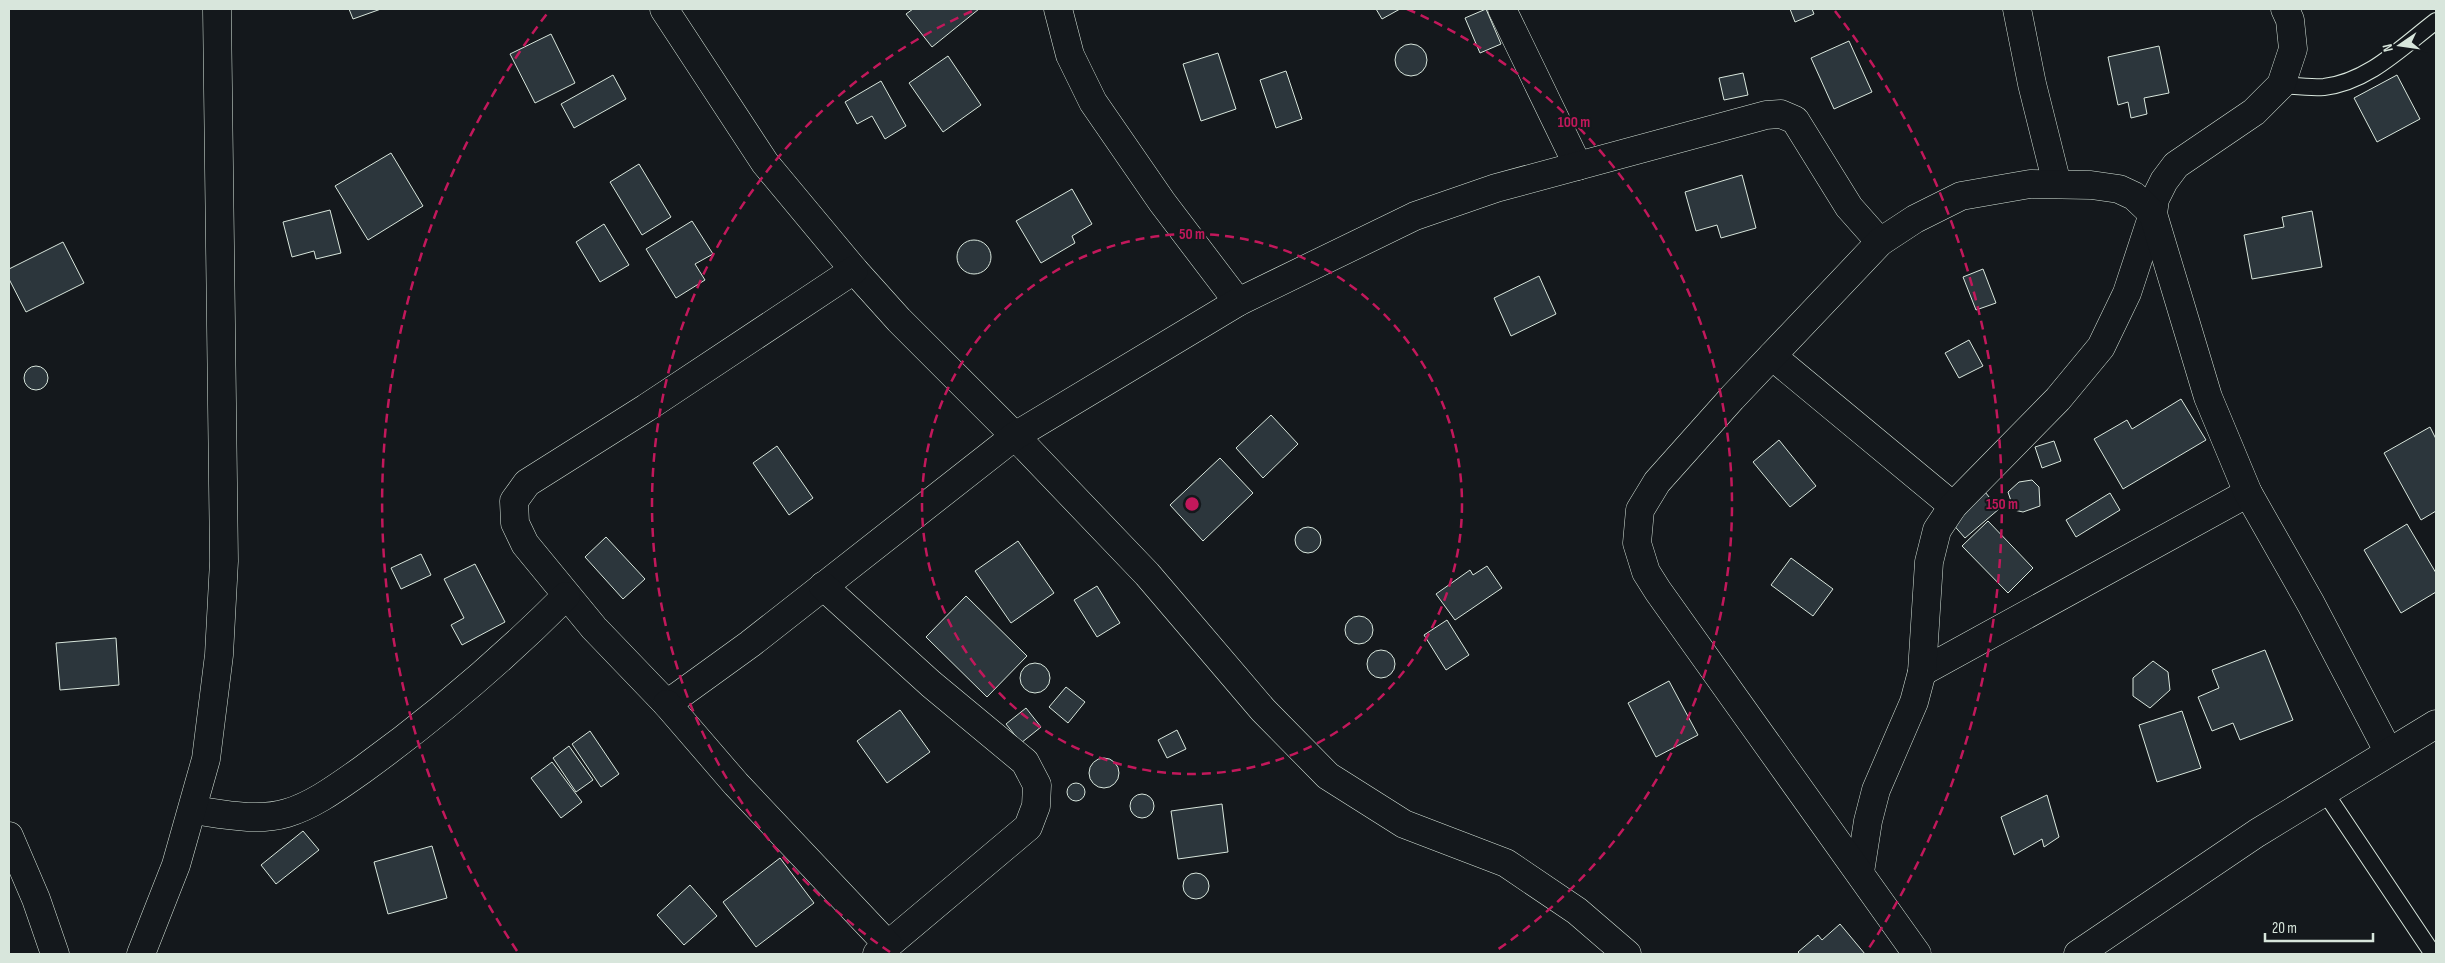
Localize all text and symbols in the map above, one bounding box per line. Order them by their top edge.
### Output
north arrow [2375,20,2425,70]
text: N [2379,42,2397,53]
text: 100 m [1558,113,1590,132]
text: 50 m [1179,225,1205,244]
centre of rings [1183,495,1201,513]
text: 150 m [1986,495,2018,514]
scale bar [2265,910,2372,942]
text: 20 m [2272,919,2297,938]

